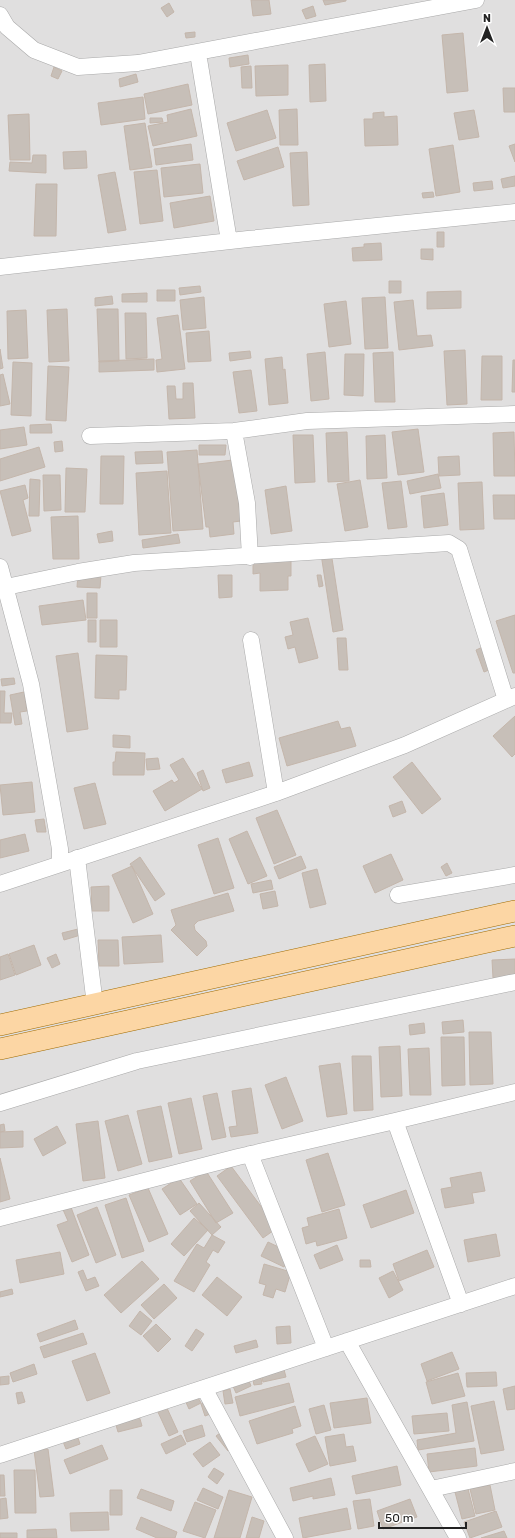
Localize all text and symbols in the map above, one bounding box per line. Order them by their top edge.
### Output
north arrow [467,8,507,48]
text: N [483,12,491,25]
scale bar [379,1504,466,1530]
text: 50 m [385,1511,413,1525]

